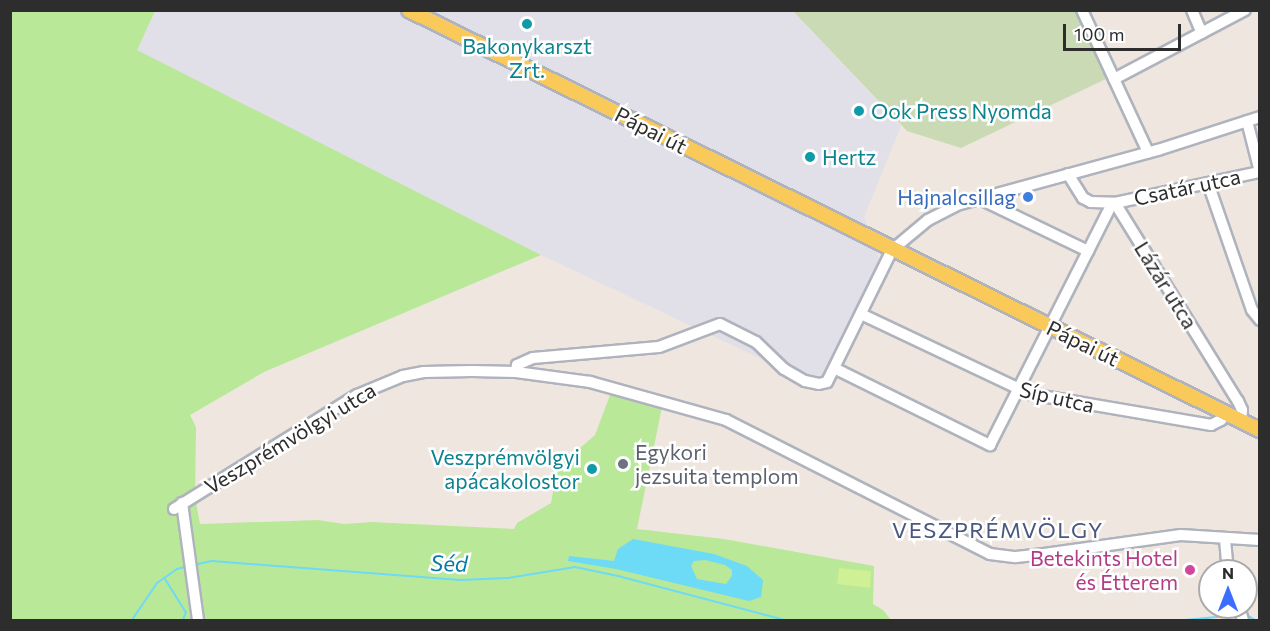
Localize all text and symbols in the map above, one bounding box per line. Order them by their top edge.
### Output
scale bar [1066,12,1184,50]
marker: Bakonykarszt Zrt. [520,17,534,31]
text: 100 m [1074,23,1124,45]
place label: Bakonykarszt Zrt. [462,33,592,83]
place label: Ook Press Nyomda [871,98,1052,124]
street label: Pápai út [611,101,691,159]
marker: Ook Press Nyomda [852,104,866,118]
place label: Hertz [822,144,876,170]
marker: Hertz [803,150,817,164]
street label: Csatár utca [1131,163,1243,211]
place label: Hajnalcsillag [897,184,1016,210]
marker: Hajnalcsillag [1021,190,1035,204]
street label: Lázár utca [1129,237,1203,333]
street label: Pápai út [1043,315,1123,371]
street label: Síp utca [1017,376,1097,418]
street label: Veszprémvölgyi utca [200,377,380,499]
place label: Egykori jezsuita templom [635,439,799,489]
place label: Veszprémvölgyi apácakolostor [430,444,580,494]
marker: Egykori jezsuita templom [616,457,630,471]
marker: Veszprémvölgyi apácakolostor [585,462,599,476]
district label: VESZPRÉMVÖLGY [892,517,1104,543]
place label: Betekints Hotel és Étterem [1030,545,1178,595]
water label: Séd [430,549,468,577]
north arrow [1198,559,1258,619]
marker: Betekints Hotel és Étterem [1183,563,1197,577]
text: N [1222,563,1234,582]

